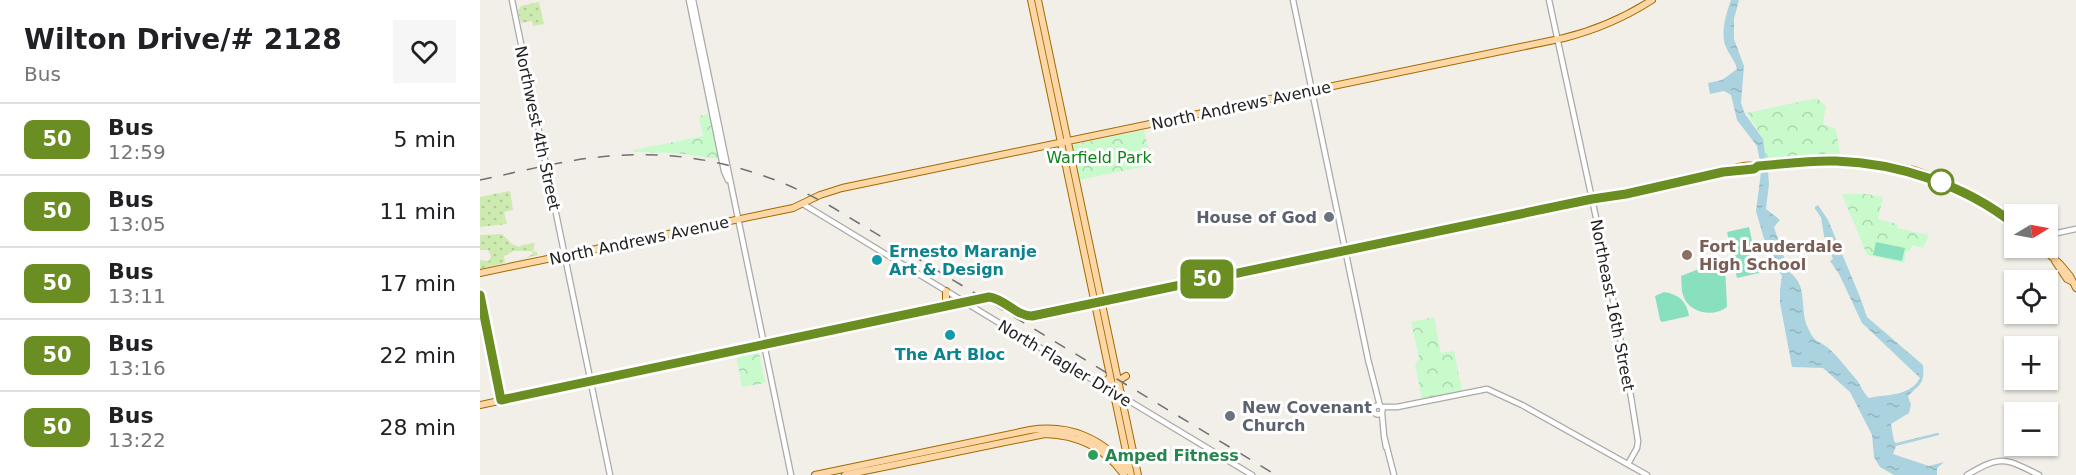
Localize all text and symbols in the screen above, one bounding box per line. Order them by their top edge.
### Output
button: heart [393,20,456,83]
text: Wilton Drive/# 2128 [24,23,342,56]
street label: Northwest 4th Street [511,44,564,212]
text: Bus [24,62,61,86]
street label: North Andrews Avenue [1150,77,1333,134]
text: Bus [108,115,154,140]
text: 50 [42,127,72,151]
text: 5 min [394,127,456,152]
text: 12:59 [108,140,166,164]
park label: Warfield Park [1046,148,1152,167]
unlabelled marker [1928,169,1954,195]
text: Bus [108,187,154,212]
text: 50 [42,199,72,223]
text: 11 min [380,199,456,224]
north arrow [2004,204,2058,258]
map controls [2004,204,2058,456]
place label: House of God [1196,208,1317,227]
marker: House of God [1322,210,1336,224]
text: 13:05 [108,212,166,236]
street label: North Andrews Avenue [548,212,731,269]
street label: Northeast 16th Street [1587,218,1638,393]
place label: Fort Lauderdale High School [1699,237,1843,274]
place label: Ernesto Maranje Art & Design [889,242,1037,279]
marker: Fort Lauderdale High School [1680,248,1694,262]
marker: Ernesto Maranje Art & Design [870,253,884,267]
text: Bus [108,259,154,284]
line badge: 50 [1180,260,1234,298]
text: 50 [1192,267,1222,291]
button: locate [2004,270,2058,324]
text: 50 [42,271,72,295]
text: 17 min [380,271,456,296]
text: 13:11 [108,284,166,308]
street label: North Flagler Drive [995,316,1135,411]
marker: The Art Bloc [943,328,957,342]
text: Bus [108,331,154,356]
button: + [2004,336,2058,390]
text: 50 [42,343,72,367]
text: 22 min [380,343,456,368]
place label: The Art Bloc [895,345,1005,364]
text: 13:16 [108,356,166,380]
place label: New Covenant Church [1242,398,1372,435]
button: − [2004,402,2058,456]
text: Bus [108,403,154,428]
marker: New Covenant Church [1223,409,1237,423]
text: 50 [42,415,72,439]
text: 28 min [380,415,456,440]
text: 13:22 [108,428,166,452]
place label: Amped Fitness [1105,446,1239,465]
marker: Amped Fitness [1086,448,1100,462]

